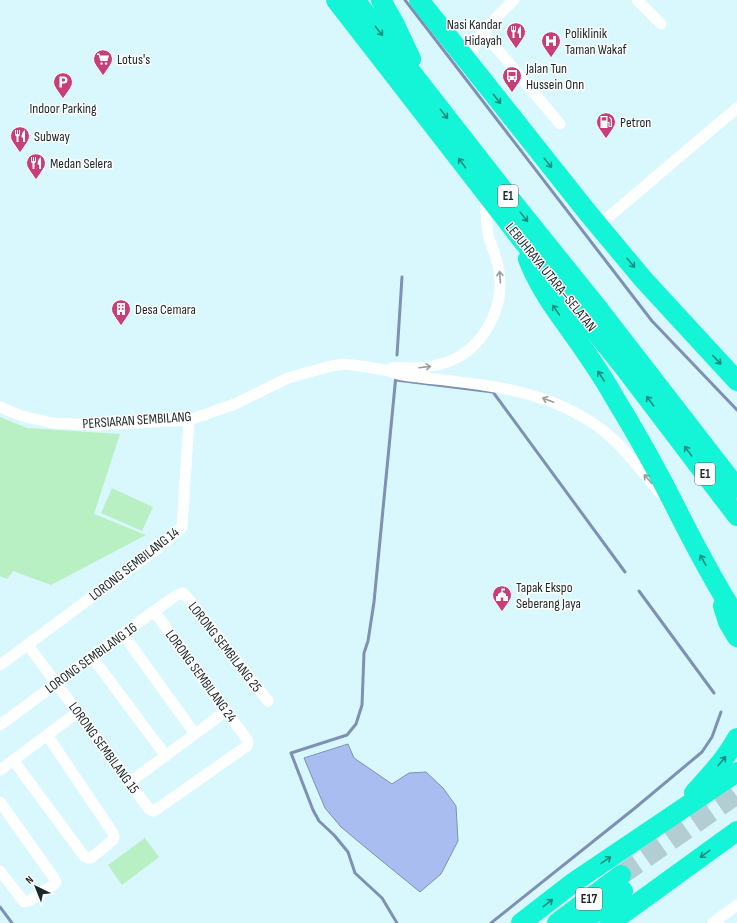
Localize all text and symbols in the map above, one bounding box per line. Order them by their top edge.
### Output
place label: Nasi Kandar Hidayah [447,16,502,49]
restaurant icon: Nasi Kandar Hidayah [505,21,527,49]
one-way arrow [375,25,383,36]
place label: Poliklinik Taman Wakaf [565,25,628,58]
hospital icon: Poliklinik Taman Wakaf [540,30,562,58]
supermarket icon: Lotus's [92,48,114,76]
place label: Lotus's [117,51,150,68]
place label: Jalan Tun Hussein Onn [525,60,584,93]
bus stop icon: Jalan Tun Hussein Onn [501,65,523,93]
parking icon: Indoor Parking [52,71,74,99]
one-way arrow [493,94,501,105]
place label: Indoor Parking [29,100,97,117]
one-way arrow [440,109,449,120]
fuel station icon: Petron [595,111,617,139]
place label: Petron [620,114,651,131]
restaurant icon: Subway [9,125,31,153]
place label: Subway [34,128,71,145]
restaurant icon: Medan Selera [25,152,47,180]
place label: Medan Selera [50,155,112,172]
one-way arrow [458,157,466,168]
one-way arrow [543,158,552,169]
road number: E1 [498,185,518,207]
one-way arrow [520,211,529,222]
street label: LEBUHRAYA UTARA–SELATAN [502,219,600,335]
one-way arrow [626,258,635,269]
one-way arrow [496,271,503,284]
building icon: Desa Cemara [110,298,132,326]
place label: Desa Cemara [135,301,196,318]
one-way arrow [552,305,560,316]
one-way arrow [713,355,722,365]
one-way arrow [418,363,431,371]
one-way arrow [597,371,605,382]
one-way arrow [542,395,554,403]
one-way arrow [646,396,655,407]
street label: PERSIARAN SEMBILANG [82,408,192,432]
one-way arrow [684,446,692,457]
road number: E1 [695,463,715,485]
one-way arrow [644,475,653,485]
street label: LORONG SEMBILANG 14 [86,524,182,604]
one-way arrow [699,555,707,567]
place label: Tapak Ekspo Seberang Jaya [516,579,581,612]
public building icon: Tapak Ekspo Seberang Jaya [491,584,513,612]
street label: LORONG SEMBILANG 25 [185,599,266,696]
street label: LORONG SEMBILANG 16 [42,619,140,697]
street label: LORONG SEMBILANG 24 [162,627,240,726]
street label: LORONG SEMBILANG 15 [65,699,143,797]
one-way arrow [717,755,726,766]
one-way arrow [700,850,711,858]
one-way arrow [600,856,611,864]
north arrow [16,867,56,907]
text: N [23,873,36,887]
road number: E17 [576,888,602,910]
one-way arrow [542,898,553,907]

